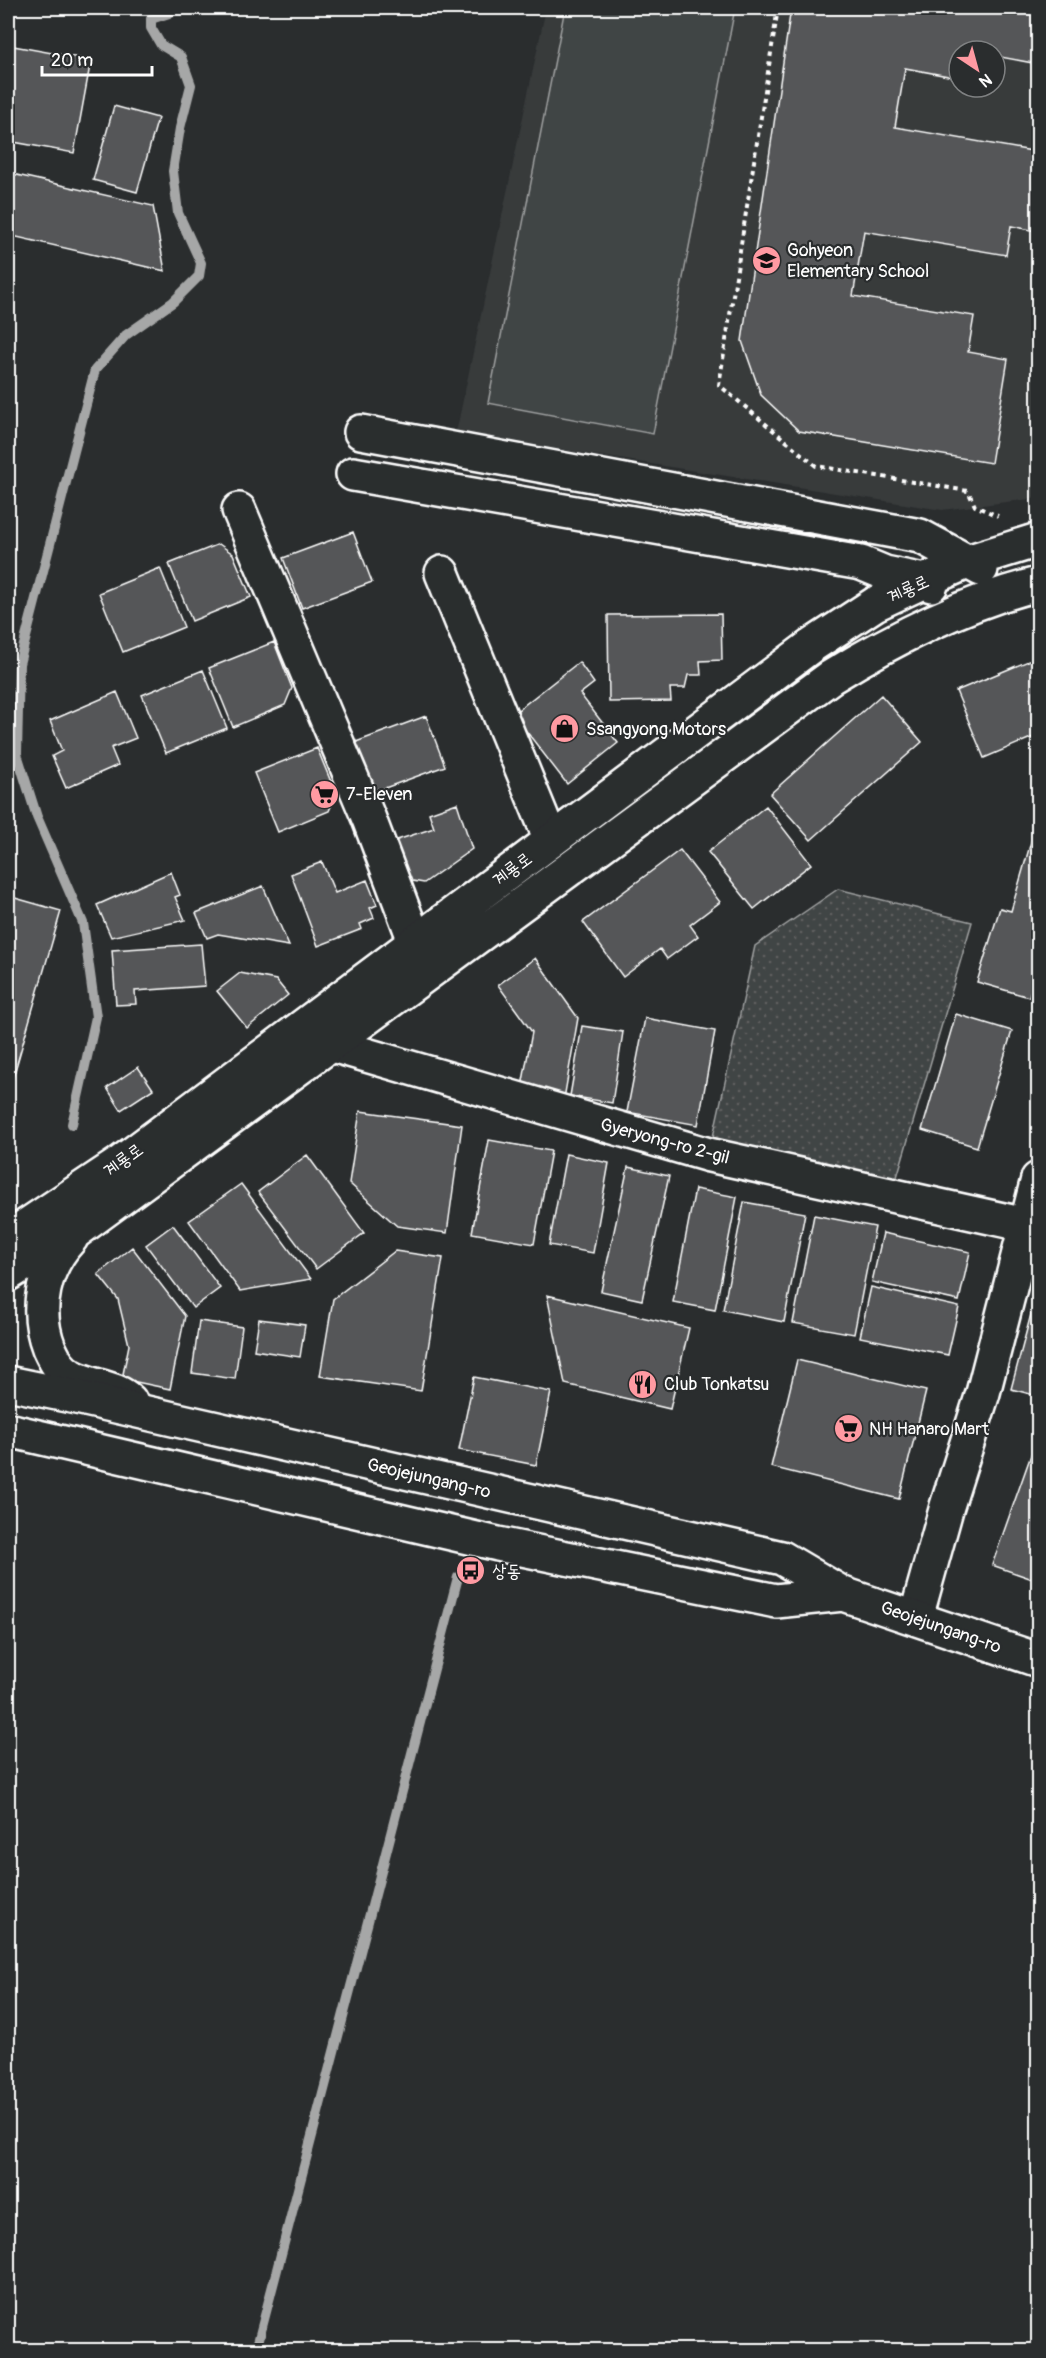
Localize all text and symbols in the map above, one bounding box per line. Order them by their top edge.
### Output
scale bar [42,39,152,77]
north arrow [947,39,1007,99]
text: 20 m [51,49,93,72]
text: N [975,69,995,92]
place label: Gohyeon Elementary School [787,239,929,283]
school or university icon: Gohyeon Elementary School [750,244,782,276]
street label: 계룡로 [884,570,933,609]
shop icon: Ssangyong Motors [549,713,581,745]
place label: Ssangyong Motors [586,718,726,741]
supermarket icon: 7-Eleven [309,778,341,810]
place label: 7-Eleven [346,783,413,806]
street label: 계룡로 [488,847,537,892]
street label: Gyeryong-ro 2-gil [598,1113,732,1170]
street label: 계룡로 [99,1138,148,1182]
restaurant icon: Club Tonkatsu [627,1368,659,1400]
place label: Club Tonkatsu [664,1373,769,1396]
supermarket icon: NH Hanaro Mart [832,1413,864,1445]
place label: NH Hanaro Mart [869,1418,990,1441]
street label: Geojejungang-ro [365,1453,493,1504]
bus stop icon: 상동 [455,1555,487,1587]
place label: 상동 [492,1560,521,1583]
street label: Geojejungang-ro [878,1596,1004,1659]

